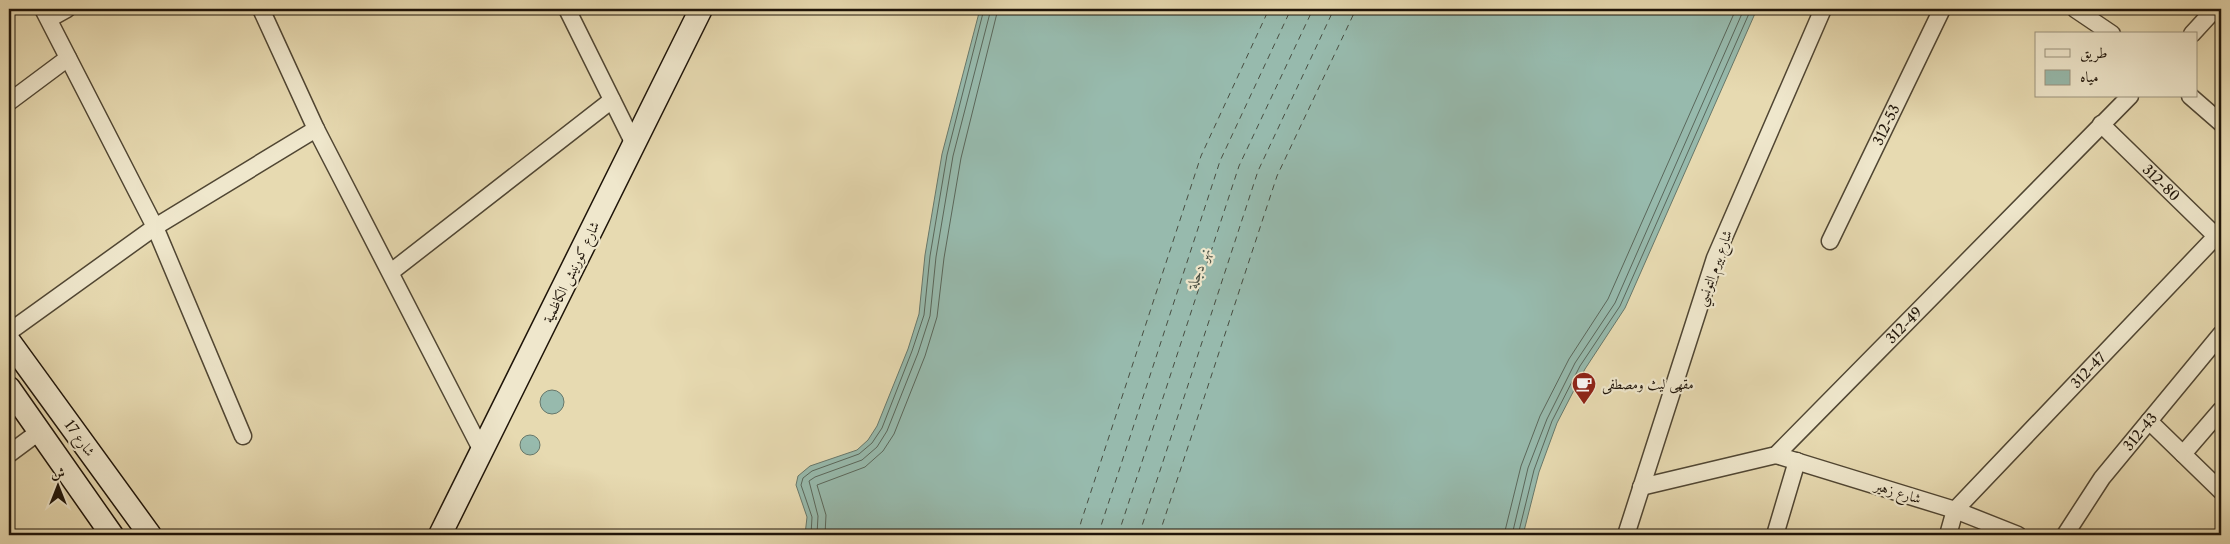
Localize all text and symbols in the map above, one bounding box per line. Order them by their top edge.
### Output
legend [2035,32,2198,98]
text: طريق [2080,43,2107,63]
text: مياه [2080,67,2098,86]
street label: 312-53 [1869,101,1904,148]
street label: 312-80 [2139,160,2184,205]
street label: شارع كورنيش الكاظمية [539,218,606,327]
street label: شارع بيرم التونسي [1692,228,1741,310]
water label: نهر دجلة [1181,245,1216,293]
street label: 312-49 [1882,303,1926,347]
street label: 312-47 [2067,348,2110,392]
cafe icon: مقهى ليث ومصطفى [1571,371,1597,405]
place label: مقهى ليث ومصطفى [1602,375,1694,395]
street label: 312-43 [2119,409,2161,454]
street label: شارع 17 [58,416,99,462]
north arrow [32,462,82,512]
text: ش [51,464,65,482]
street label: شارع زهير [1870,476,1923,510]

